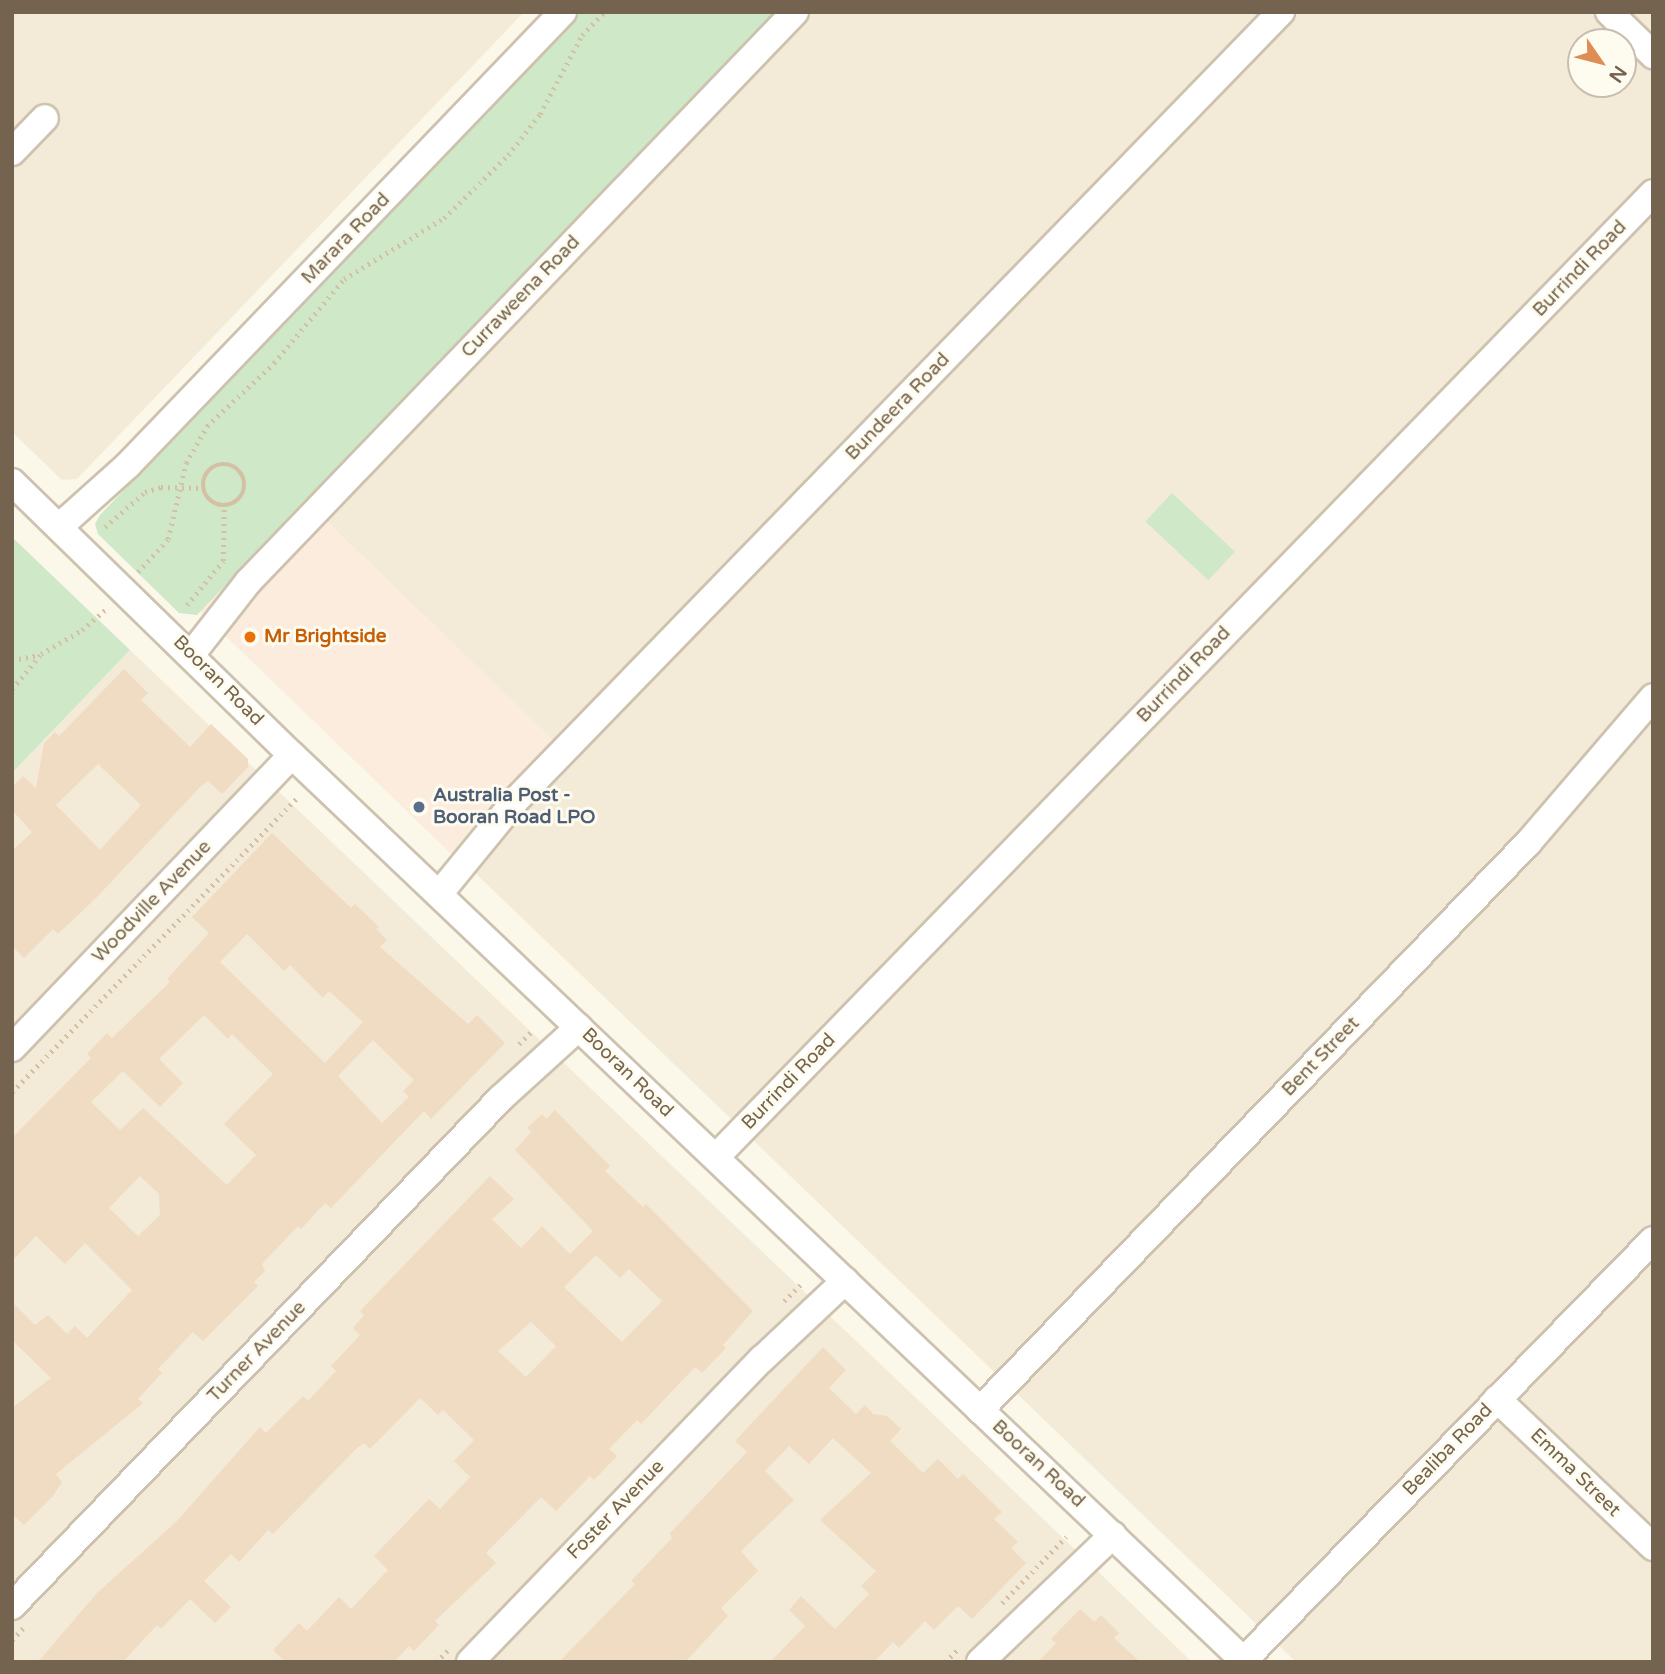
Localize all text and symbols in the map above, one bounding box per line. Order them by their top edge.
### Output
north arrow [1567,28,1637,98]
text: N [1604,61,1631,86]
street label: Marara Road [297,189,395,289]
street label: Burrindi Road [1528,216,1632,322]
street label: Curraweena Road [457,231,585,363]
street label: Bundeera Road [841,349,955,465]
street label: Burrindi Road [1132,622,1236,728]
place label: Mr Brightside [264,626,387,648]
marker: Mr Brightside [242,629,258,645]
street label: Booran Road [168,631,268,731]
place label: Australia Post - Booran Road LPO [433,785,595,829]
marker: Australia Post - Booran Road LPO [411,799,427,815]
street label: Woodville Avenue [88,836,216,968]
street label: Bent Street [1277,1013,1365,1101]
street label: Booran Road [576,1024,678,1122]
street label: Burrindi Road [737,1029,841,1135]
street label: Turner Avenue [203,1297,311,1407]
street label: Bealiba Road [1398,1399,1498,1501]
street label: Booran Road [987,1415,1089,1513]
street label: Emma Street [1525,1424,1625,1522]
street label: Foster Avenue [563,1456,669,1564]

